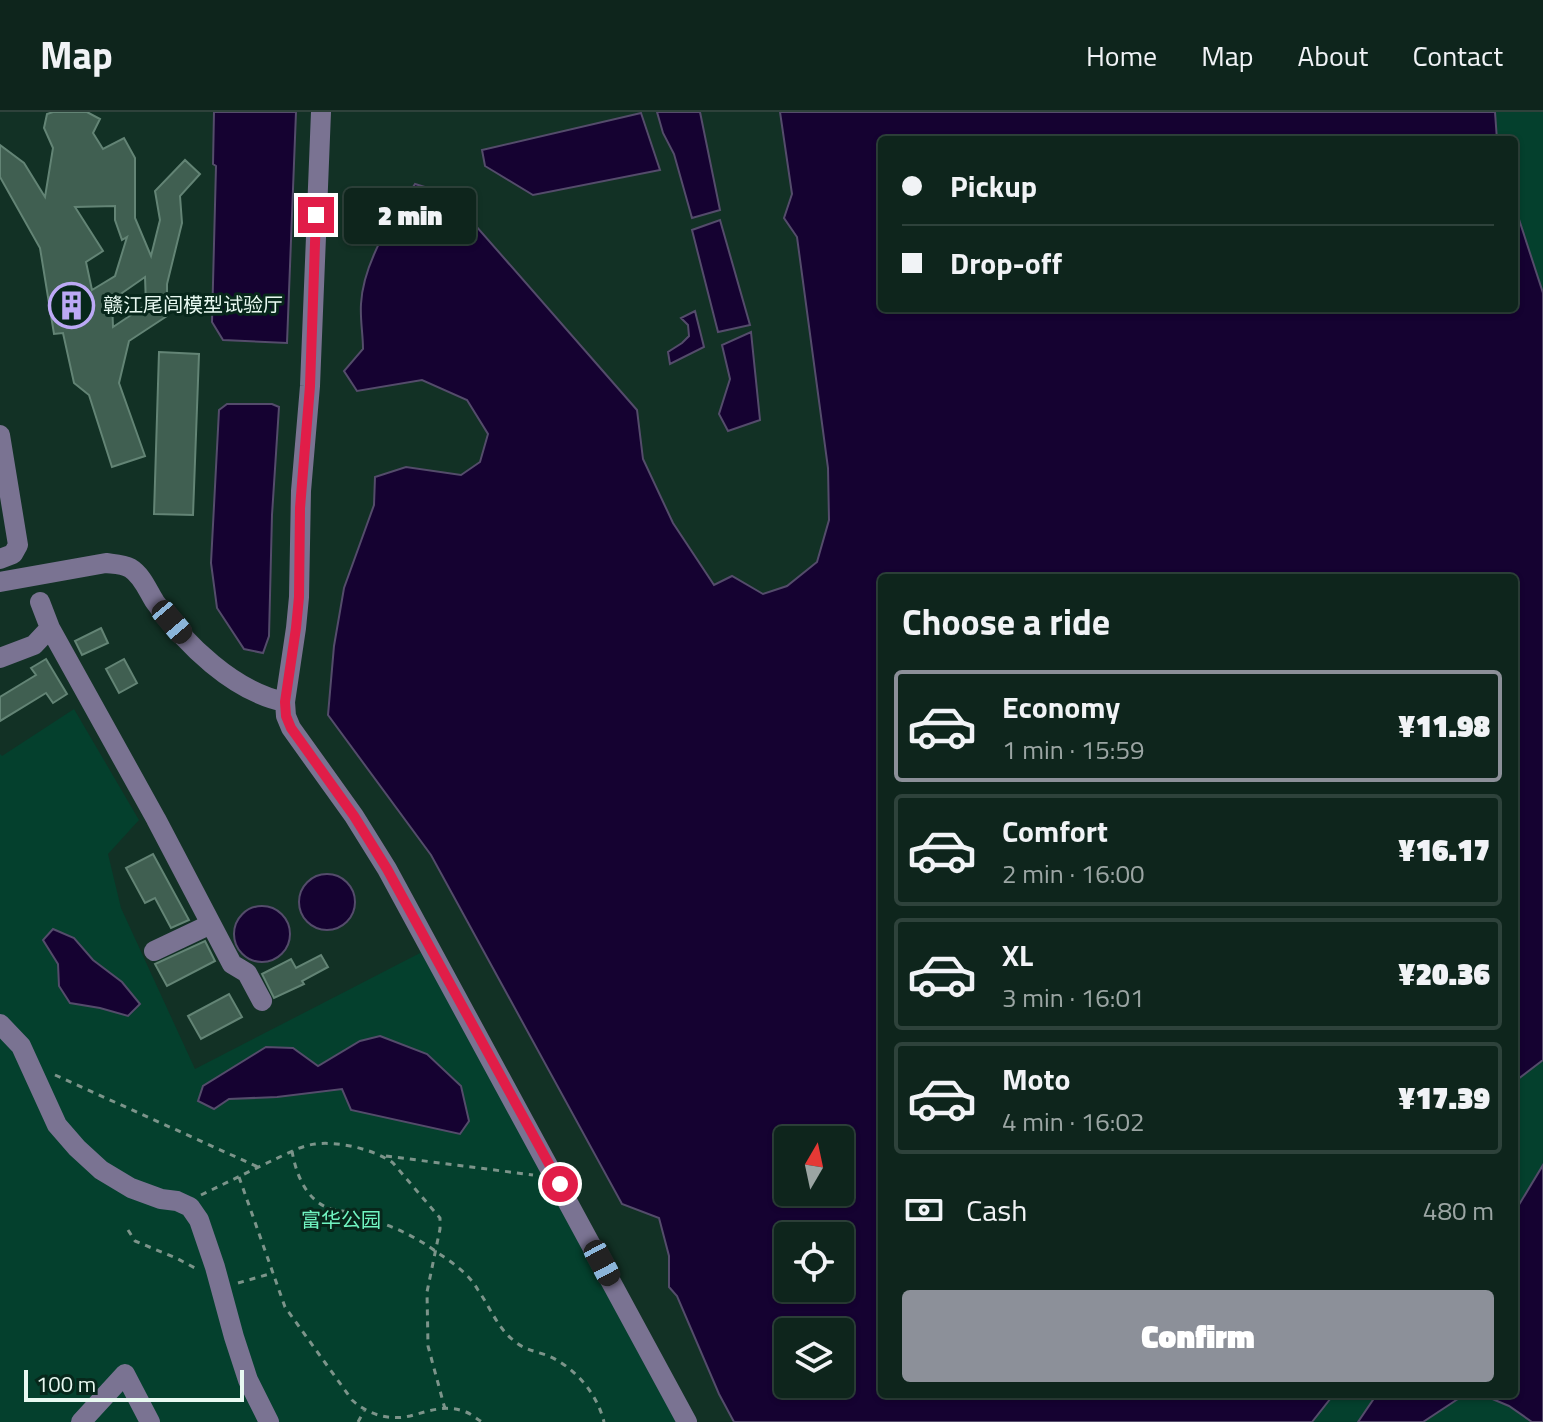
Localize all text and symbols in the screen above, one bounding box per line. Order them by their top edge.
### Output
text: Map [40,26,113,84]
text: Home [1086,34,1157,77]
text: Map [1201,34,1254,77]
text: About [1298,34,1368,77]
text: Contact [1412,34,1503,77]
text: Pickup [950,163,1037,209]
callout: 2 min [344,187,476,243]
text: 2 min [378,196,442,235]
route end [298,197,334,233]
text: Drop-off [950,240,1062,286]
building icon: 赣江尾闾模型试验厅 [48,281,96,329]
place label: 赣江尾闾模型试验厅 [103,289,283,320]
text: Choose a ride [902,594,1110,649]
car [147,596,197,648]
text: Economy [1002,684,1120,730]
icon: car [906,690,978,762]
text: ¥11.98 [1398,703,1490,749]
text: 1 min · 15:59 [1002,730,1145,769]
text: Comfort [1002,808,1108,854]
icon: car [906,814,978,886]
text: ¥16.17 [1398,827,1490,873]
text: 2 min · 16:00 [1002,854,1145,893]
text: XL [1002,932,1033,978]
icon: car [906,938,978,1010]
text: ¥20.36 [1398,951,1490,997]
text: 3 min · 16:01 [1002,978,1145,1017]
text: Moto [1002,1056,1070,1102]
icon: car [906,1062,978,1134]
text: ¥17.39 [1398,1075,1490,1121]
text: 4 min · 16:02 [1002,1102,1145,1141]
north arrow [774,1126,854,1206]
map controls [774,1126,854,1398]
route start [542,1166,578,1202]
text: Cash [966,1187,1027,1233]
icon: cash [902,1188,946,1232]
text: 480 m [1423,1191,1494,1230]
park label: 富华公园 [301,1204,381,1235]
button: locate [774,1222,854,1302]
car [580,1236,624,1290]
button: Confirm [902,1290,1494,1382]
button: layers [774,1318,854,1398]
scale bar [24,1366,244,1402]
text: 100 m [36,1367,96,1401]

